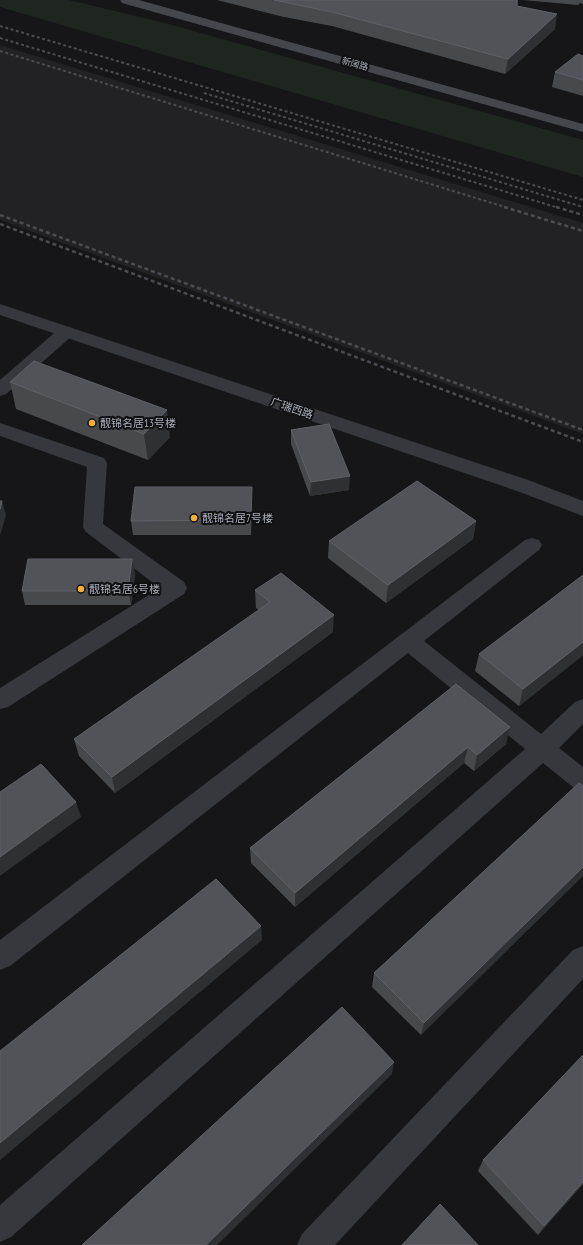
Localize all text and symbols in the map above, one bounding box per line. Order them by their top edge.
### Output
street label: 新阔路 [341,55,370,73]
street label: 广瑞西路 [269,394,315,422]
place label: 靓锦名居13号楼 [100,416,176,430]
marker: 靓锦名居13号楼 [87,418,97,428]
place label: 靓锦名居7号楼 [202,511,273,525]
marker: 靓锦名居7号楼 [189,513,199,523]
place label: 靓锦名居6号楼 [89,582,160,596]
marker: 靓锦名居6号楼 [76,584,86,594]

